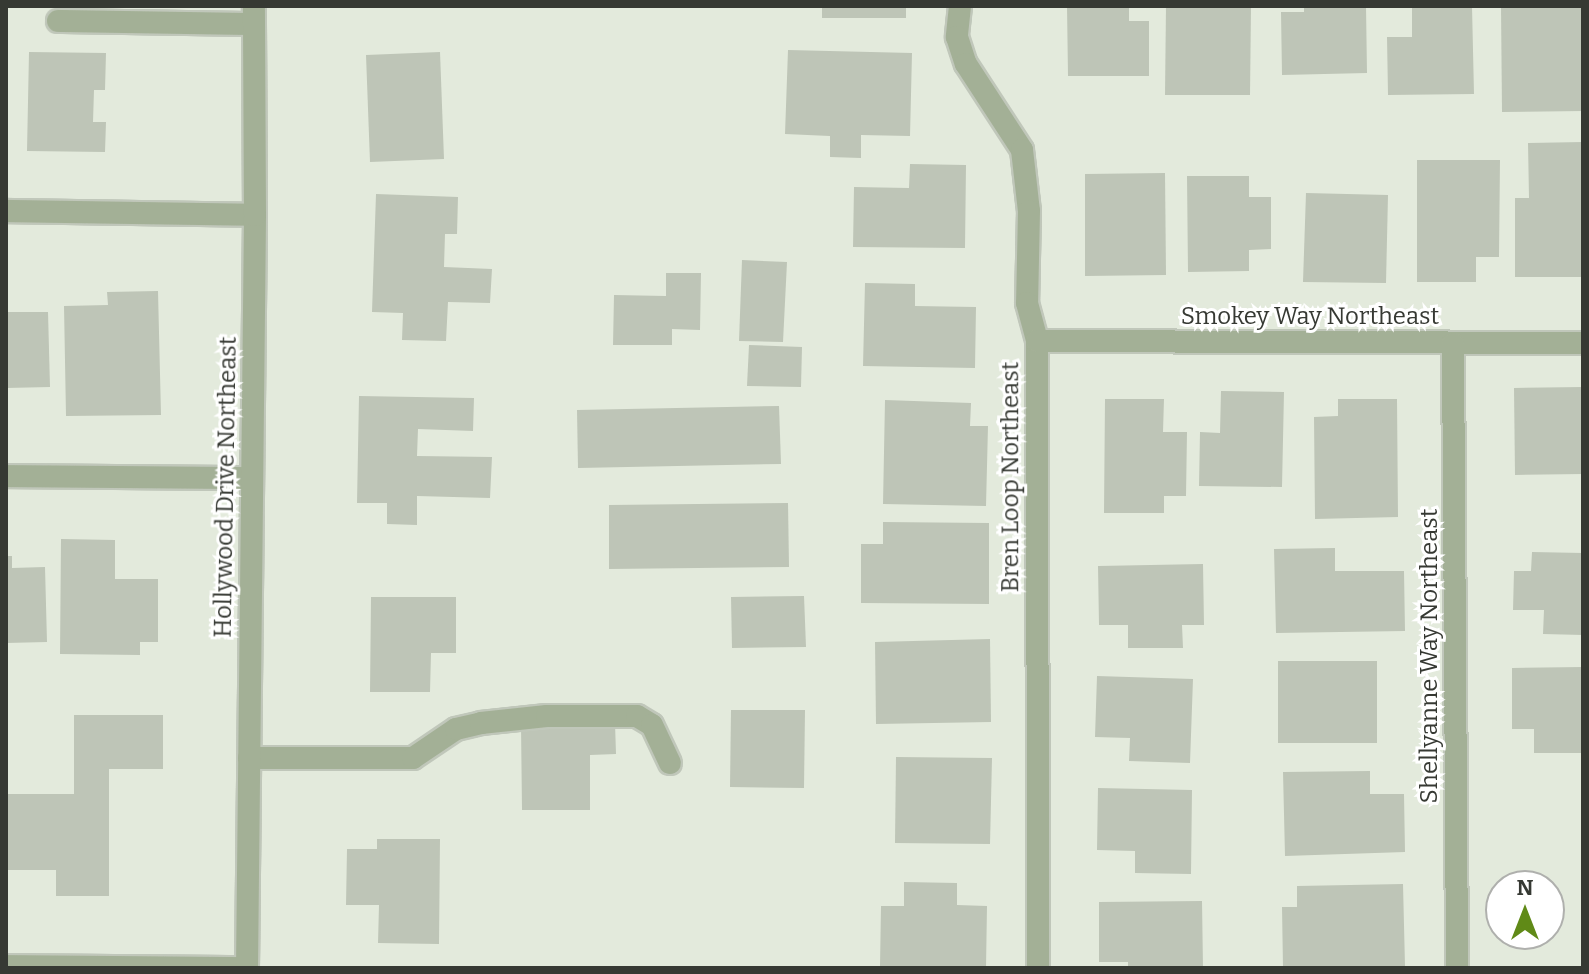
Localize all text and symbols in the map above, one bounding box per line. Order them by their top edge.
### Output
street label: Smokey Way Northeast [1181,303,1439,331]
street label: Hollywood Drive Northeast [209,336,243,638]
street label: Bren Loop Northeast [997,362,1025,592]
street label: Shellyanne Way Northeast [1416,509,1444,803]
north arrow [1485,870,1565,950]
text: N [1517,874,1533,901]

